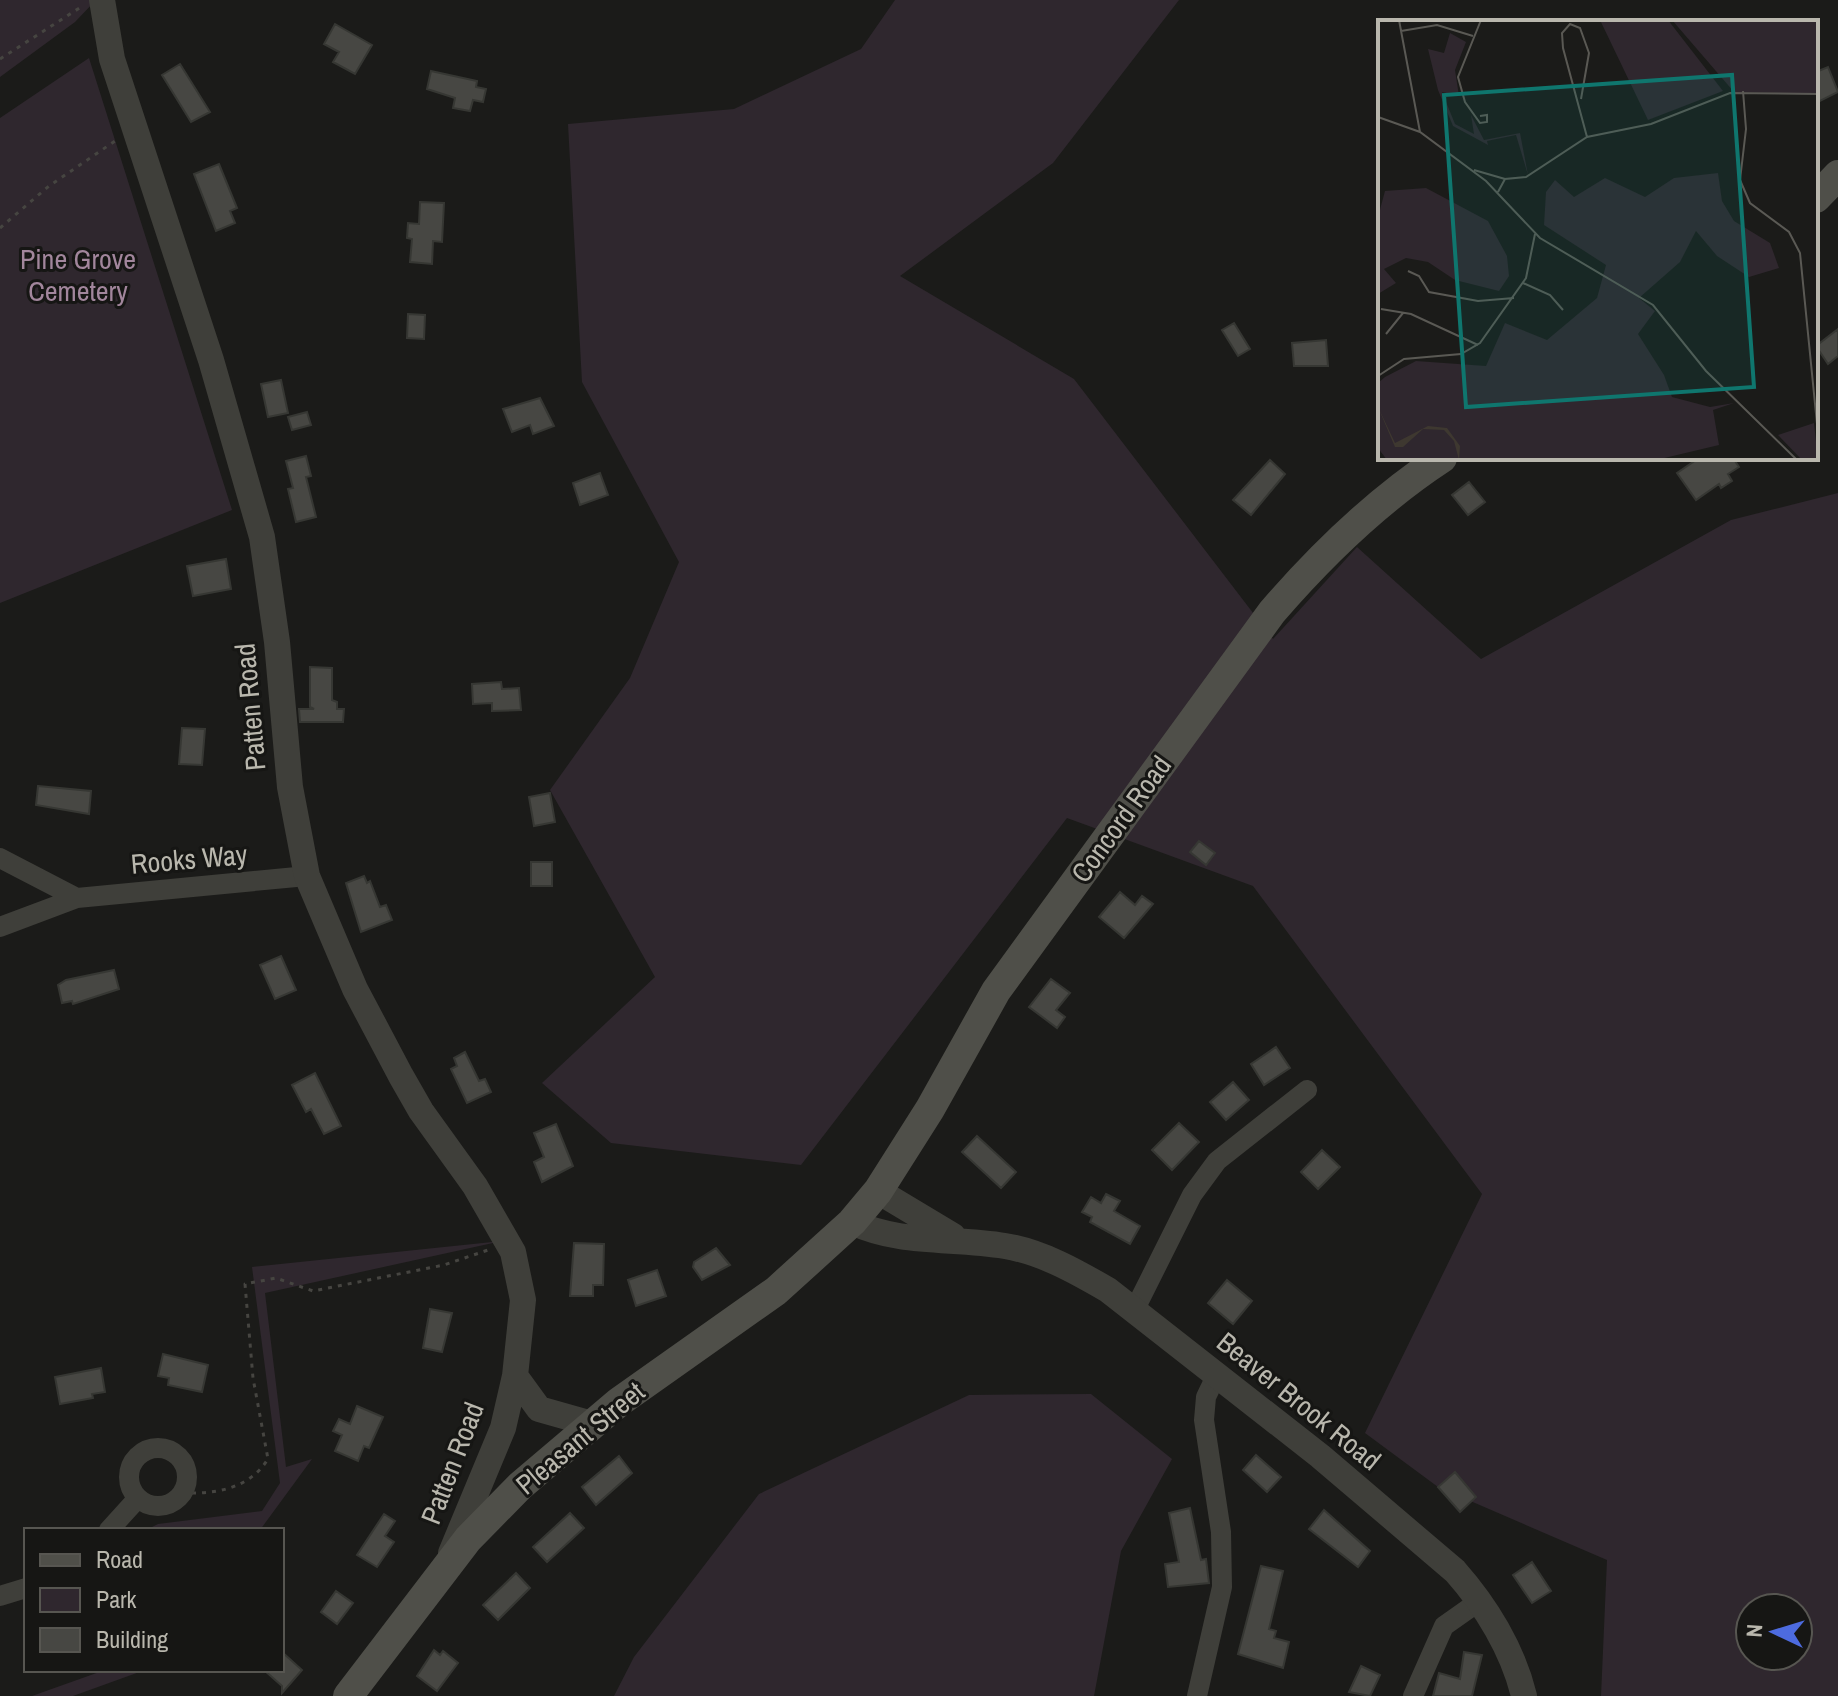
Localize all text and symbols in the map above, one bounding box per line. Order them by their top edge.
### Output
inset map [1378,20,1818,460]
park label: Pine Grove Cemetery [20,240,136,310]
street label: Patten Road [226,642,274,772]
street label: Concord Road [1062,748,1180,890]
street label: Rooks Way [129,835,249,883]
street label: Beaver Brook Road [1209,1323,1389,1479]
street label: Pleasant Street [508,1373,652,1503]
street label: Patten Road [411,1397,493,1529]
legend [24,1528,284,1672]
text: Road [96,1543,143,1575]
text: Park [96,1583,137,1615]
north arrow [1734,1592,1814,1672]
text: Building [96,1623,168,1655]
text: N [1739,1623,1769,1638]

